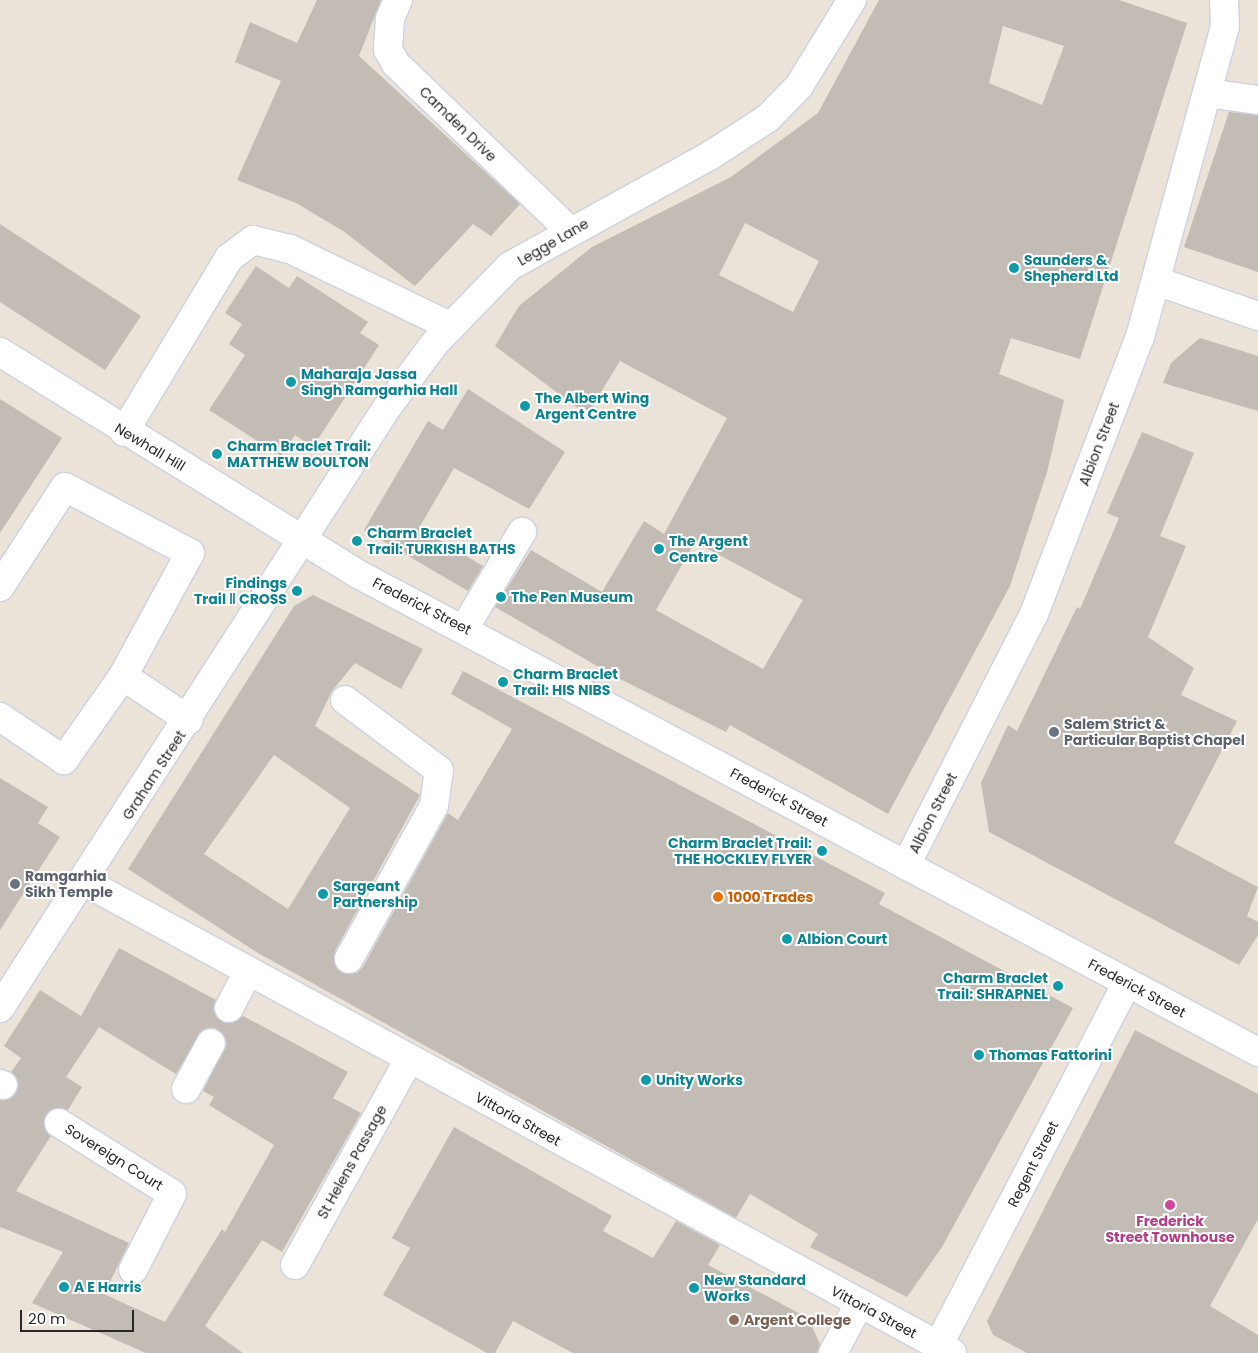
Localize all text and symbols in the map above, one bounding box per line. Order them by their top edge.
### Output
street label: Camden Drive [416,83,500,165]
street label: Legge Lane [514,215,592,269]
place label: Saunders & Shepherd Ltd [1024,252,1119,284]
marker: Saunders & Shepherd Ltd [1008,262,1020,274]
place label: Maharaja Jassa Singh Ramgarhia Hall [301,366,458,398]
marker: Maharaja Jassa Singh Ramgarhia Hall [285,376,297,388]
place label: The Albert Wing Argent Centre [535,390,649,422]
marker: The Albert Wing Argent Centre [519,400,531,412]
street label: Albion Street [1075,400,1123,488]
street label: Newhall Hill [112,419,188,475]
place label: Charm Braclet Trail: MATTHEW BOULTON [227,438,371,471]
marker: Charm Braclet Trail: MATTHEW BOULTON [211,448,223,460]
place label: Charm Braclet Trail: TURKISH BATHS [367,525,516,558]
place label: The Argent Centre [669,533,748,566]
marker: Charm Braclet Trail: TURKISH BATHS [351,535,363,547]
marker: The Argent Centre [653,543,665,555]
street label: Frederick Street [370,574,474,638]
place label: Findings Trail ‖ CROSS [194,575,287,608]
marker: Findings Trail ‖ CROSS [291,585,303,597]
place label: The Pen Museum [511,589,633,605]
marker: The Pen Museum [495,591,507,603]
place label: Charm Braclet Trail: HIS NIBS [513,666,618,699]
marker: Charm Braclet Trail: HIS NIBS [497,676,509,688]
place label: Salem Strict & Particular Baptist Chapel [1064,716,1245,749]
marker: Salem Strict & Particular Baptist Chapel [1048,726,1060,738]
street label: Graham Street [119,727,189,823]
street label: Frederick Street [727,764,831,830]
street label: Albion Street [905,770,961,856]
place label: Charm Braclet Trail: THE HOCKLEY FLYER [668,835,812,868]
marker: Charm Braclet Trail: THE HOCKLEY FLYER [816,845,828,857]
place label: Ramgarhia Sikh Temple [25,868,113,900]
marker: Ramgarhia Sikh Temple [9,878,21,890]
place label: Sargeant Partnership [333,878,418,910]
marker: Sargeant Partnership [317,888,329,900]
place label: 1000 Trades [728,889,813,905]
marker: 1000 Trades [712,891,724,903]
place label: Albion Court [797,931,887,947]
marker: Albion Court [781,933,793,945]
street label: Frederick Street [1085,955,1189,1021]
place label: Charm Braclet Trail: SHRAPNEL [937,970,1048,1002]
marker: Charm Braclet Trail: SHRAPNEL [1052,980,1064,992]
place label: Thomas Fattorini [989,1047,1112,1063]
marker: Thomas Fattorini [973,1049,985,1061]
place label: Unity Works [656,1072,743,1088]
marker: Unity Works [640,1074,652,1086]
street label: Vittoria Street [472,1089,564,1149]
street label: St Helens Passage [314,1102,390,1222]
street label: Regent Street [1004,1118,1062,1210]
street label: Sovereign Court [62,1120,166,1194]
marker: Frederick Street Townhouse [1164,1199,1176,1211]
place label: Frederick Street Townhouse [1105,1213,1235,1246]
place label: New Standard Works [704,1272,806,1304]
place label: A E Harris [74,1279,141,1295]
marker: A E Harris [58,1281,70,1293]
marker: New Standard Works [688,1282,700,1294]
street label: Vittoria Street [828,1282,920,1342]
scale bar [22,1300,136,1332]
text: 20 m [28,1308,66,1329]
place label: Argent College [744,1312,851,1328]
marker: Argent College [728,1314,740,1326]

